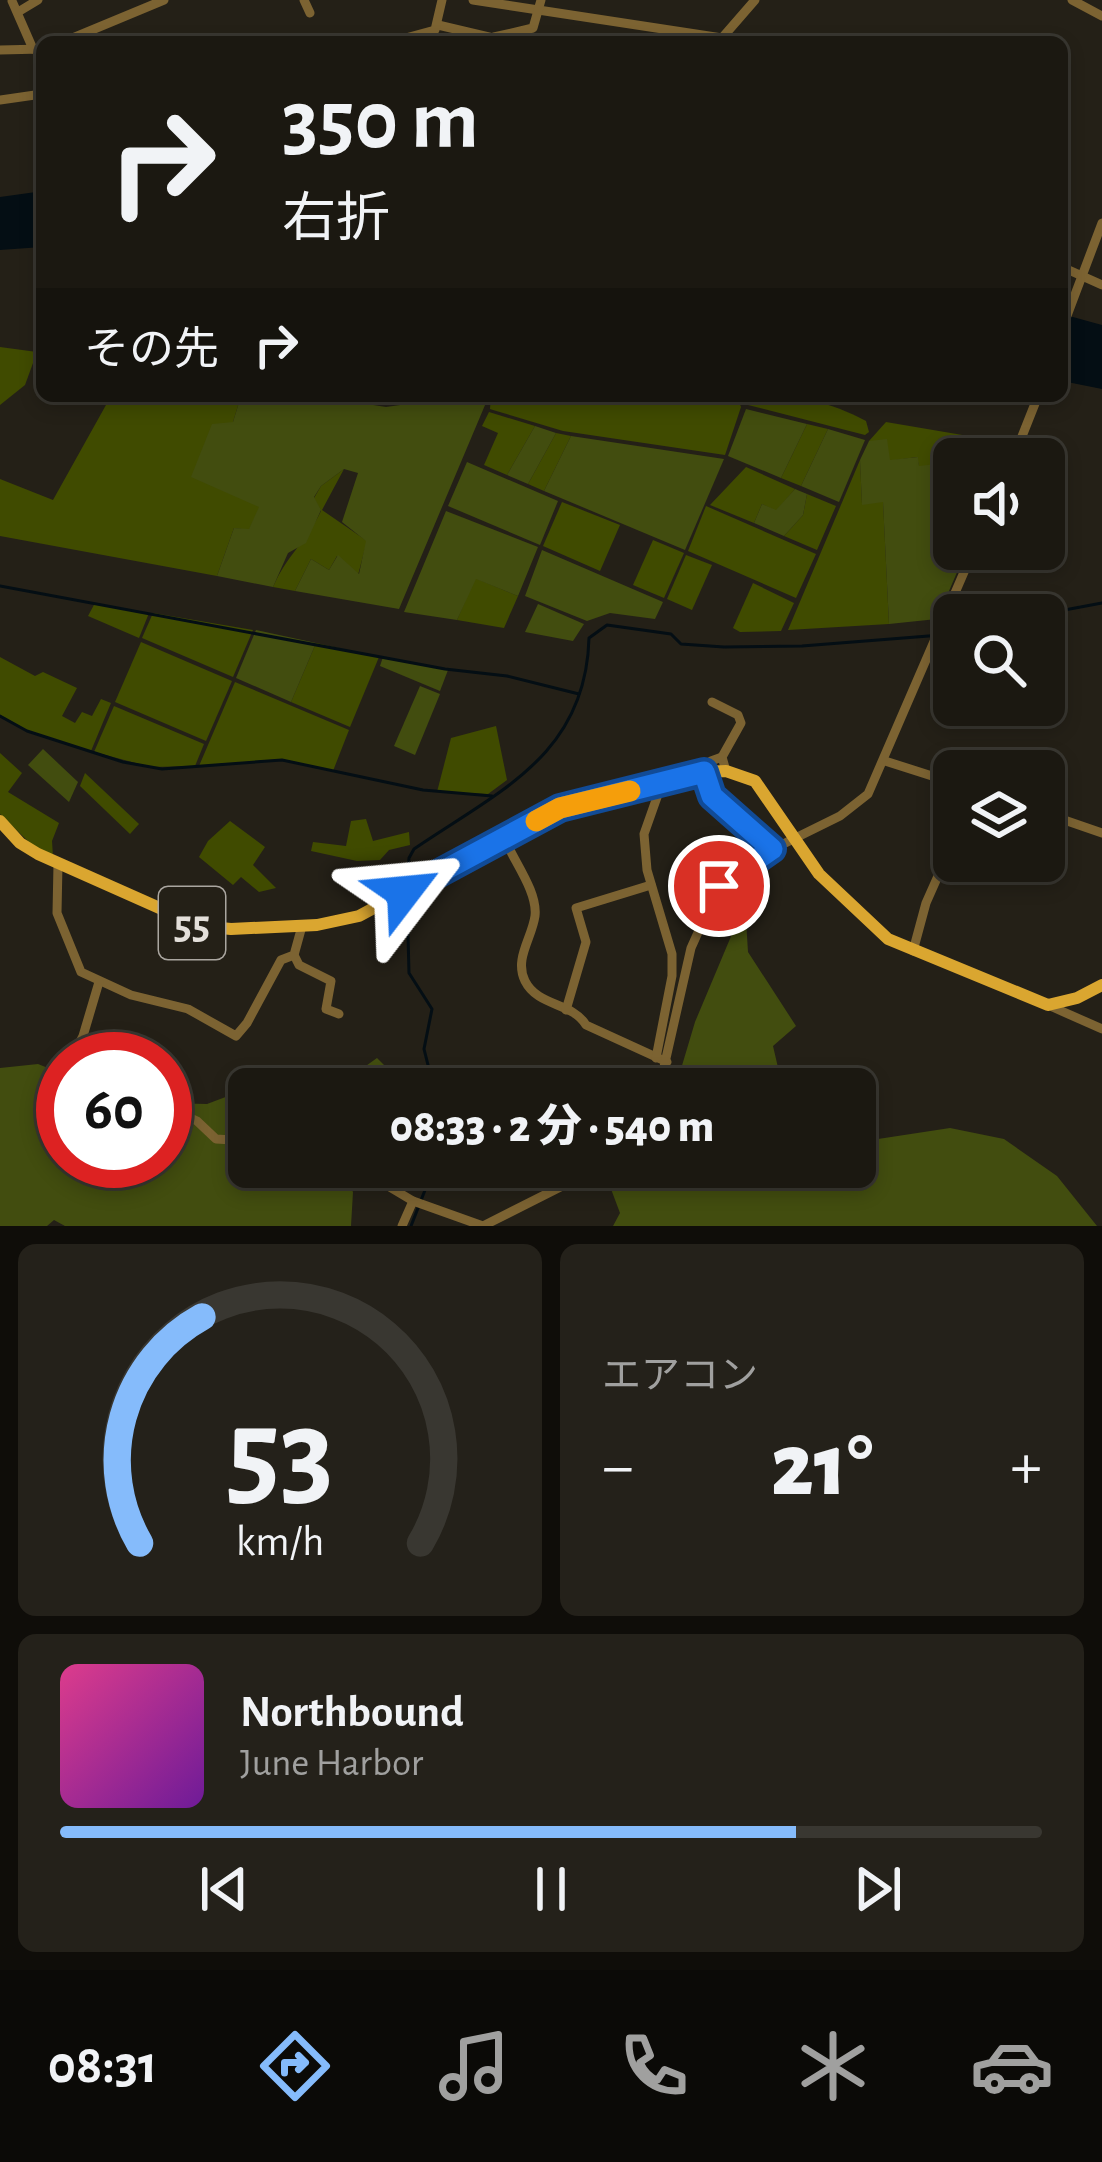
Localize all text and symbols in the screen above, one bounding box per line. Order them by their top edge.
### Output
text: 350 m [282,80,479,164]
icon: right [84,84,240,240]
text: 右折 [282,193,390,247]
icon: right [243,312,309,378]
text: その先 [84,328,219,373]
map controls [933,438,1065,882]
button: sound [933,438,1065,570]
button: search [933,594,1065,726]
button: layers [933,750,1065,882]
position arrow [341,829,467,955]
pin [668,835,770,937]
icon: arrive [686,853,752,919]
road number: 55 [159,887,225,959]
speed limit sign: 60 [36,1032,192,1188]
text: 08:33 · 2 分 · 540 m [390,1105,714,1150]
text: エアコン [602,1357,758,1396]
text: 53 [226,1392,334,1517]
text: 21° [771,1422,873,1512]
text: − [602,1434,634,1500]
text: + [1010,1434,1042,1500]
text: km/h [236,1521,324,1564]
text: Northbound [240,1690,464,1735]
text: June Harbor [240,1744,423,1783]
icon: previous [191,1856,257,1922]
icon: pause [518,1856,584,1922]
icon: next [845,1856,911,1922]
icon: directions [253,2024,337,2108]
icon: music [432,2024,516,2108]
icon: phone [612,2024,696,2108]
icon: climate [791,2024,875,2108]
icon: car [970,2024,1054,2108]
text: 08:31 [48,2039,158,2093]

